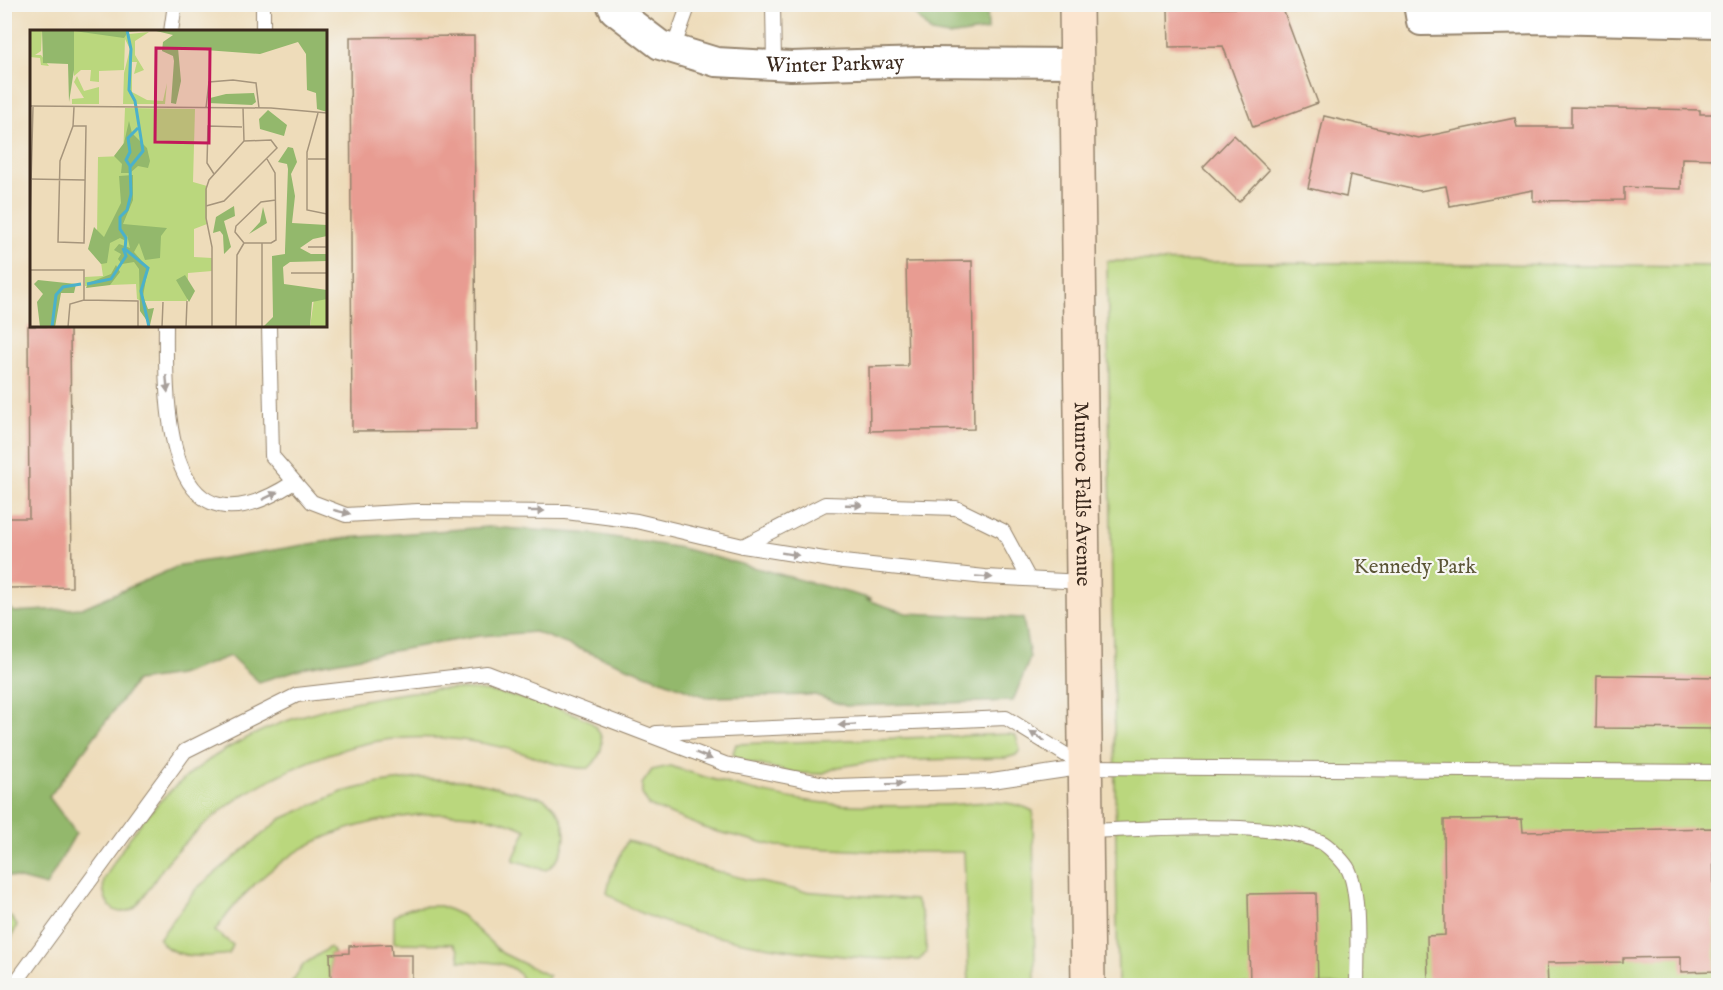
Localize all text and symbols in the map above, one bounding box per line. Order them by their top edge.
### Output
inset map [30,30,327,327]
street label: Winter Parkway [765,49,905,79]
one-way arrow [162,374,172,393]
street label: Munroe Falls Avenue [1067,401,1097,587]
one-way arrow [261,492,279,502]
one-way arrow [845,500,864,510]
one-way arrow [527,506,546,516]
one-way arrow [333,507,351,517]
one-way arrow [781,549,800,558]
park label: Kennedy Park [1354,554,1477,581]
one-way arrow [974,572,993,581]
one-way arrow [837,720,856,729]
one-way arrow [1028,730,1045,741]
one-way arrow [695,752,713,761]
one-way arrow [886,780,905,789]

